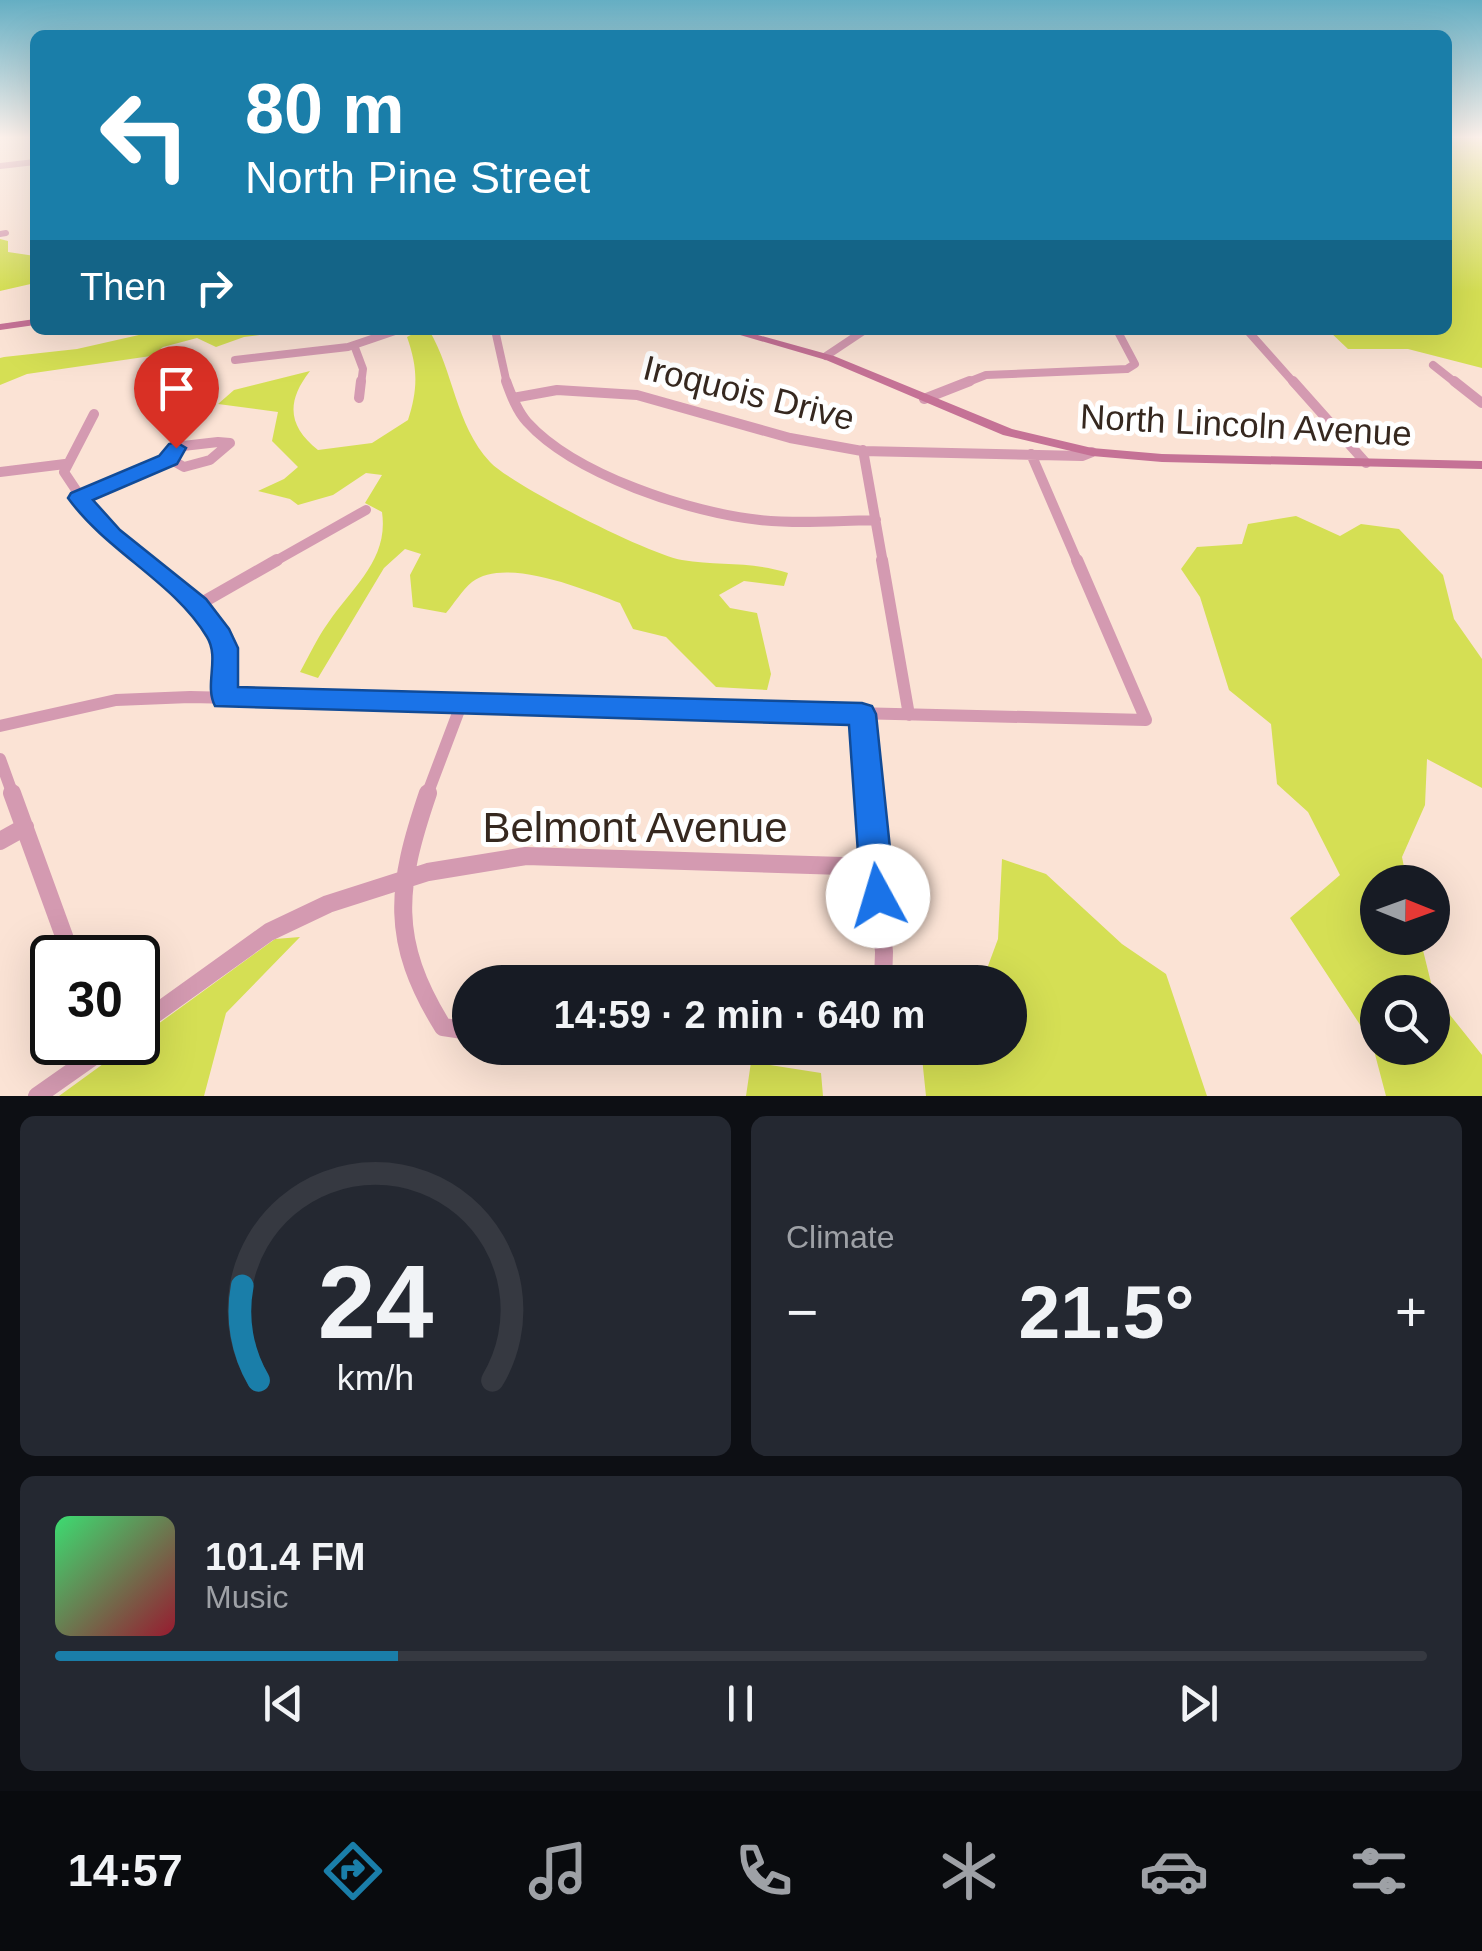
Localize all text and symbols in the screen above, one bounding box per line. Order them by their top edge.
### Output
icon: left [80,70,210,200]
text: 80 m [245,70,405,148]
text: North Pine Street [245,152,590,203]
icon: right [187,260,242,315]
text: Then [80,266,167,308]
pin [134,346,219,449]
street label: Iroquois Drive [640,347,859,438]
icon: arrive [149,361,204,416]
street label: North Lincoln Avenue [1079,396,1413,453]
street label: Belmont Avenue [482,804,788,851]
position arrow [826,844,930,948]
north arrow [1360,865,1450,955]
map controls [1360,865,1450,1065]
speed limit sign: 30 [30,935,160,1065]
button: search [1360,975,1450,1065]
text: 14:59 · 2 min · 640 m [554,994,925,1036]
text: Climate [786,1219,894,1255]
text: 24 [318,1244,433,1360]
text: 21.5° [1019,1270,1194,1354]
text: − [786,1281,818,1343]
text: + [1395,1281,1427,1343]
text: km/h [337,1358,414,1398]
text: 101.4 FM [205,1536,366,1578]
text: Music [205,1579,289,1615]
icon: previous [256,1676,311,1731]
icon: pause [713,1676,768,1731]
icon: next [1171,1676,1226,1731]
icon: directions [318,1836,388,1906]
icon: music [523,1836,593,1906]
icon: phone [729,1836,799,1906]
icon: climate [934,1836,1004,1906]
icon: car [1139,1836,1209,1906]
icon: filters [1344,1836,1414,1906]
text: 14:57 [68,1845,183,1896]

